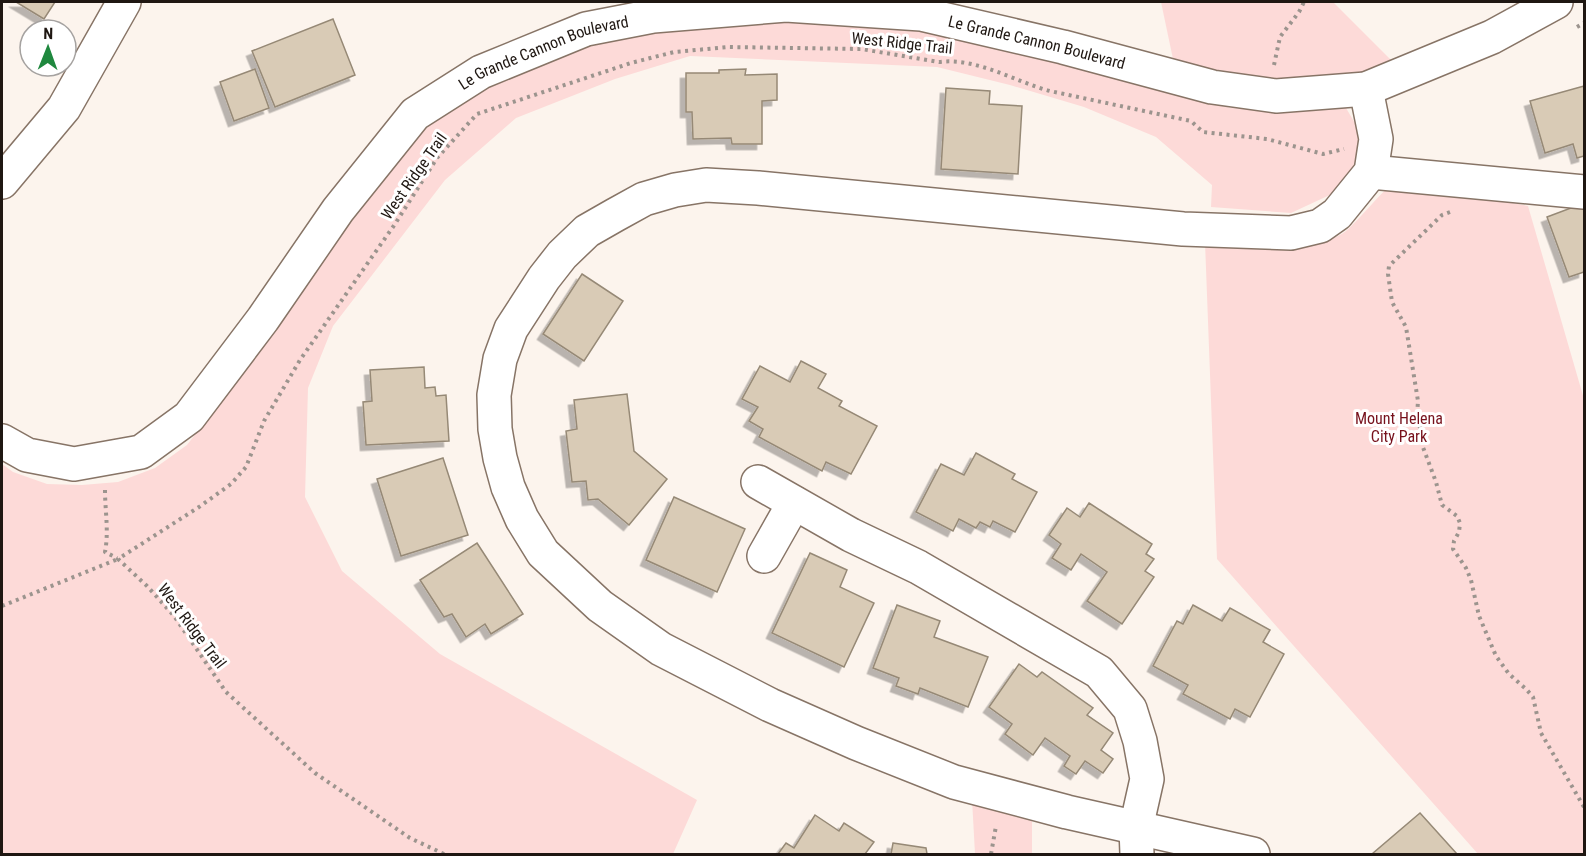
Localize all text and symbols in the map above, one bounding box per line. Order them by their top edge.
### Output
street label: Le Grande Cannon Boulevard [455,11,630,94]
street label: Le Grande Cannon Boulevard [946,11,1127,73]
north arrow [18,18,78,78]
text: N [43,24,53,43]
street label: West Ridge Trail [851,28,953,58]
street label: West Ridge Trail [377,129,451,223]
park label: Mount Helena City Park [1355,409,1443,446]
street label: West Ridge Trail [154,580,230,672]

